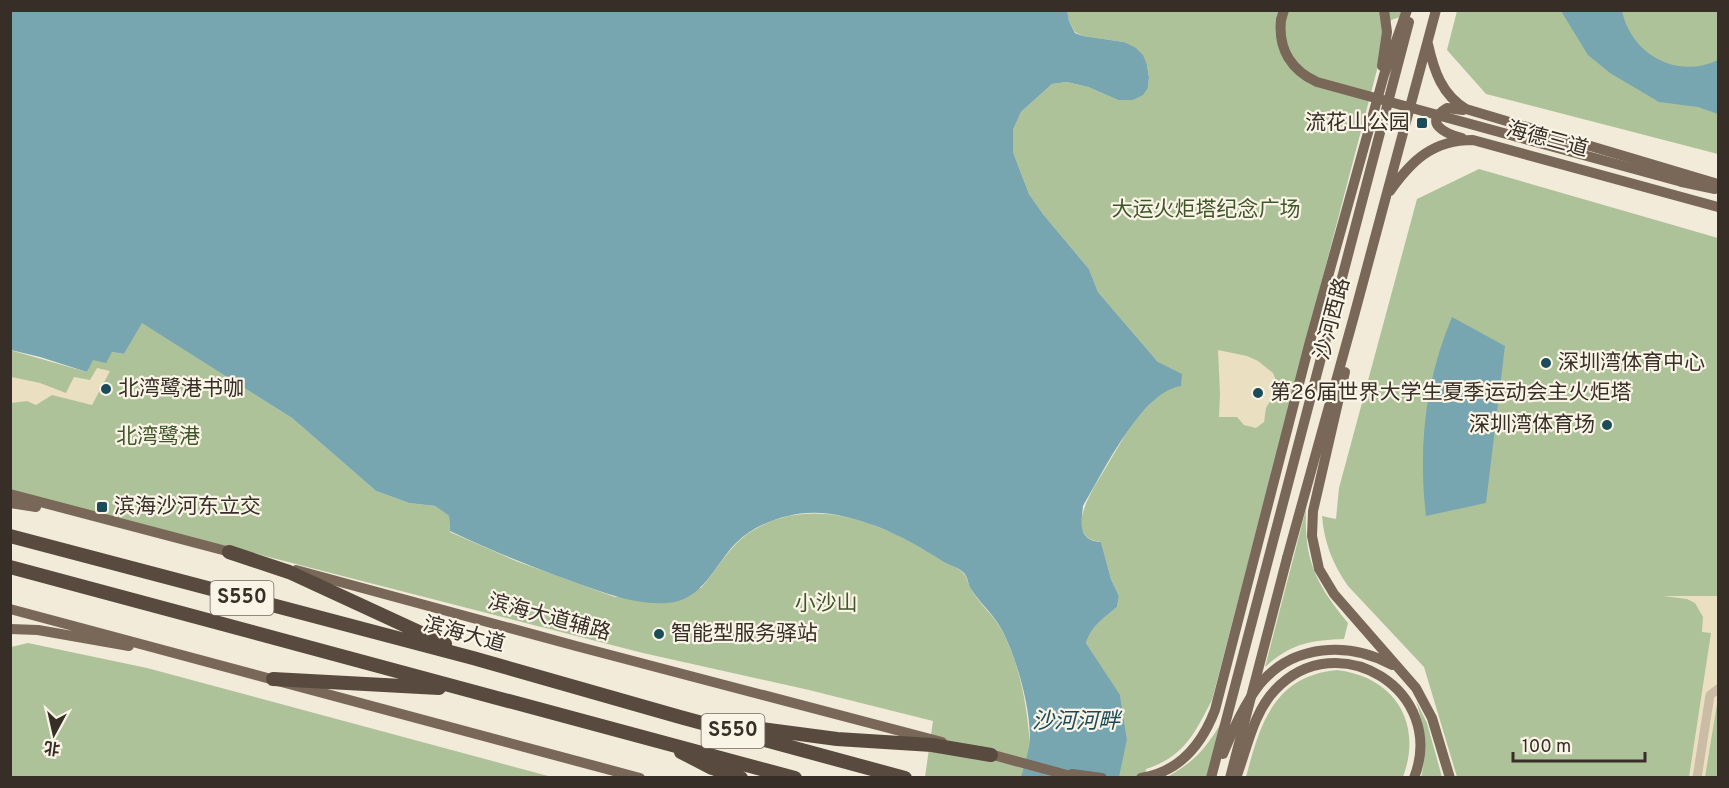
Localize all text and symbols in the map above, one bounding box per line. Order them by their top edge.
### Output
place label: 流花山公园 [1305,110,1410,137]
marker: 流花山公园 [1415,116,1429,130]
street label: 海德三道 [1503,116,1591,164]
park label: 大运火炬塔纪念广场 [1112,197,1301,224]
street label: 沙河西路 [1309,275,1357,363]
place label: 深圳湾体育中心 [1558,350,1705,377]
marker: 深圳湾体育中心 [1539,356,1553,370]
place label: 北湾鹭港书咖 [118,376,244,403]
place label: 第26届世界大学生夏季运动会主火炬塔 [1270,380,1631,407]
marker: 北湾鹭港书咖 [99,382,113,396]
marker: 第26届世界大学生夏季运动会主火炬塔 [1251,386,1265,400]
place label: 深圳湾体育场 [1469,412,1595,439]
marker: 深圳湾体育场 [1600,418,1614,432]
park label: 北湾鹭港 [116,424,200,451]
place label: 滨海沙河东立交 [114,494,261,521]
marker: 滨海沙河东立交 [95,500,109,514]
road number: S550 [210,581,274,615]
street label: 滨海大道辅路 [485,589,613,647]
park label: 小沙山 [795,591,858,618]
street label: 滨海大道 [420,611,508,659]
place label: 智能型服务驿站 [671,621,818,648]
marker: 智能型服务驿站 [652,627,666,641]
north arrow [24,704,84,764]
water label: 沙河河畔 [1032,709,1123,736]
road number: S550 [702,714,764,748]
scale bar [1513,725,1645,763]
text: 北 [43,736,62,758]
text: 100 m [1522,736,1571,759]

